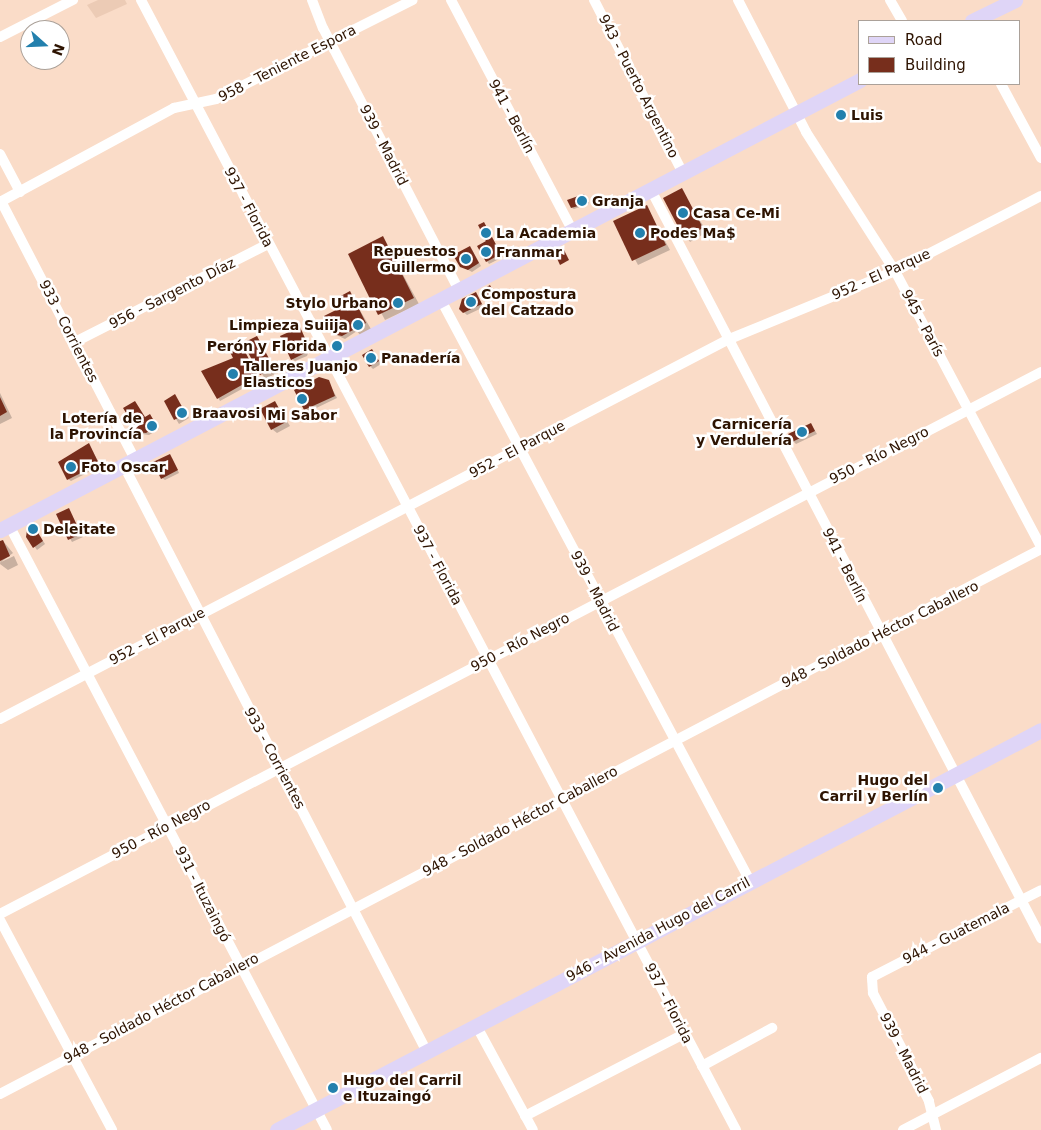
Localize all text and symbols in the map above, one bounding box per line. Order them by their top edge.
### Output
street label: 943 - Puerto Argentino [595,11,683,161]
north arrow [20,20,70,70]
legend [858,20,1021,85]
street label: 958 - Teniente Espora [215,21,359,105]
text: Road [905,31,943,49]
text: N [49,42,68,58]
text: Building [905,56,966,74]
street label: 941 - Berlín [485,76,539,156]
street label: 939 - Madrid [356,102,412,188]
place label: Luis [851,107,883,123]
marker: Luis [835,109,847,121]
street label: 937 - Florida [221,164,277,250]
place label: Granja [592,193,644,209]
marker: Granja [576,195,588,207]
place label: Casa Ce-Mi [693,205,780,221]
marker: Casa Ce-Mi [677,207,689,219]
place label: La Academia [496,225,596,241]
place label: Podes Ma$ [650,225,736,241]
marker: La Academia [480,227,492,239]
marker: Podes Ma$ [634,227,646,239]
place label: Repuestos Guillermo [373,243,456,276]
place label: Franmar [496,244,562,260]
street label: 952 - El Parque [829,245,933,303]
marker: Franmar [480,246,492,258]
marker: Repuestos Guillermo [460,253,472,265]
street label: 956 - Sargento Díaz [106,254,238,332]
street label: 933 - Corrientes [36,277,102,385]
place label: Compostura del Catzado [481,286,576,318]
street label: 945 - París [898,286,948,360]
place label: Stylo Urbano [285,295,388,311]
marker: Compostura del Catzado [465,296,477,308]
marker: Stylo Urbano [392,297,404,309]
place label: Limpieza Suiija [229,317,348,333]
marker: Limpieza Suiija [352,319,364,331]
place label: Perón y Florida [207,338,327,354]
marker: Perón y Florida [331,340,343,352]
place label: Panadería [381,350,460,366]
marker: Panadería [365,352,377,364]
place label: Talleres Juanjo Elasticos [243,358,358,391]
marker: Talleres Juanjo Elasticos [227,368,239,380]
marker: Mi Sabor [296,393,308,405]
place label: Braavosi [192,405,260,421]
marker: Braavosi [176,407,188,419]
place label: Mi Sabor [267,407,337,423]
place label: Lotería de la Provincía [50,410,142,442]
place label: Carnicería y Verdulería [696,416,792,448]
street label: 952 - El Parque [466,417,568,481]
marker: Lotería de la Provincía [146,420,158,432]
street label: 950 - Río Negro [826,423,932,487]
marker: Carnicería y Verdulería [796,426,808,438]
place label: Foto Oscar [81,459,166,475]
marker: Foto Oscar [65,461,77,473]
place label: Deleitate [43,521,116,537]
street label: 937 - Florida [410,522,466,608]
marker: Deleitate [27,523,39,535]
street label: 941 - Berlín [819,525,871,605]
street label: 939 - Madrid [567,548,623,634]
street label: 948 - Soldado Héctor Caballero [779,577,981,691]
street label: 952 - El Parque [106,604,208,668]
street label: 950 - Río Negro [468,609,572,675]
street label: 933 - Corrientes [241,704,309,812]
street label: 948 - Soldado Héctor Caballero [420,762,620,880]
place label: Hugo del Carril y Berlín [819,772,928,804]
marker: Hugo del Carril y Berlín [932,782,944,794]
street label: 950 - Río Negro [109,796,213,862]
street label: 931 - Ituzaingó [172,843,234,945]
street label: 946 - Avenida Hugo del Carril [563,873,753,985]
street label: 944 - Guatemala [900,899,1012,967]
street label: 948 - Soldado Héctor Caballero [61,949,261,1067]
street label: 937 - Florida [641,960,697,1046]
street label: 939 - Madrid [876,1010,932,1096]
place label: Hugo del Carril e Ituzaingó [343,1072,462,1104]
marker: Hugo del Carril e Ituzaingó [327,1082,339,1094]

